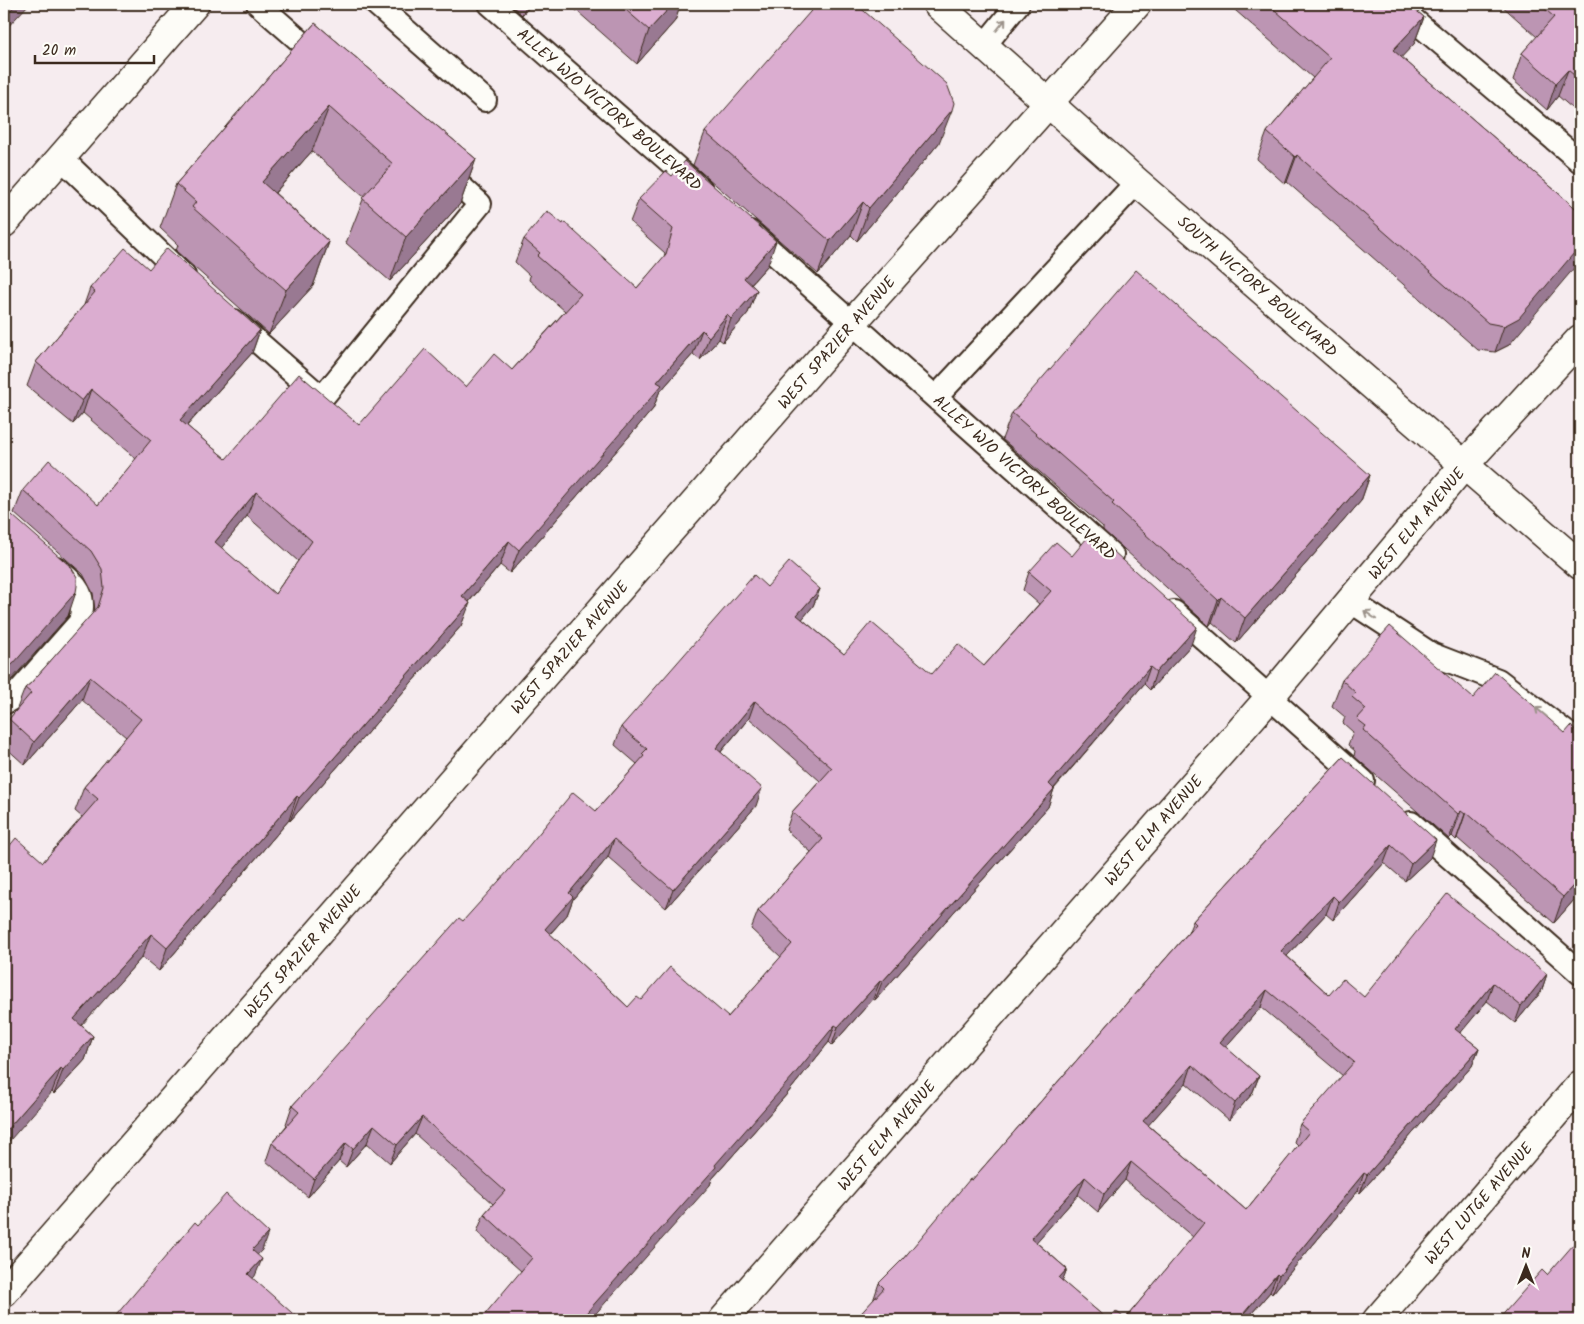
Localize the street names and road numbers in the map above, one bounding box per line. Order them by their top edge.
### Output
street label: ALLEY W/O VICTORY BOULEVARD [511,22,707,198]
street label: SOUTH VICTORY BOULEVARD [1171,210,1343,364]
street label: WEST SPAZIER AVENUE [772,270,903,415]
street label: ALLEY W/O VICTORY BOULEVARD [927,389,1121,567]
street label: WEST ELM AVENUE [1363,462,1472,586]
street label: WEST SPAZIER AVENUE [505,575,636,720]
street label: WEST ELM AVENUE [1099,770,1210,892]
street label: WEST SPAZIER AVENUE [238,879,369,1024]
street label: WEST ELM AVENUE [832,1075,943,1197]
street label: WEST LUTGE AVENUE [1420,1138,1536,1268]

